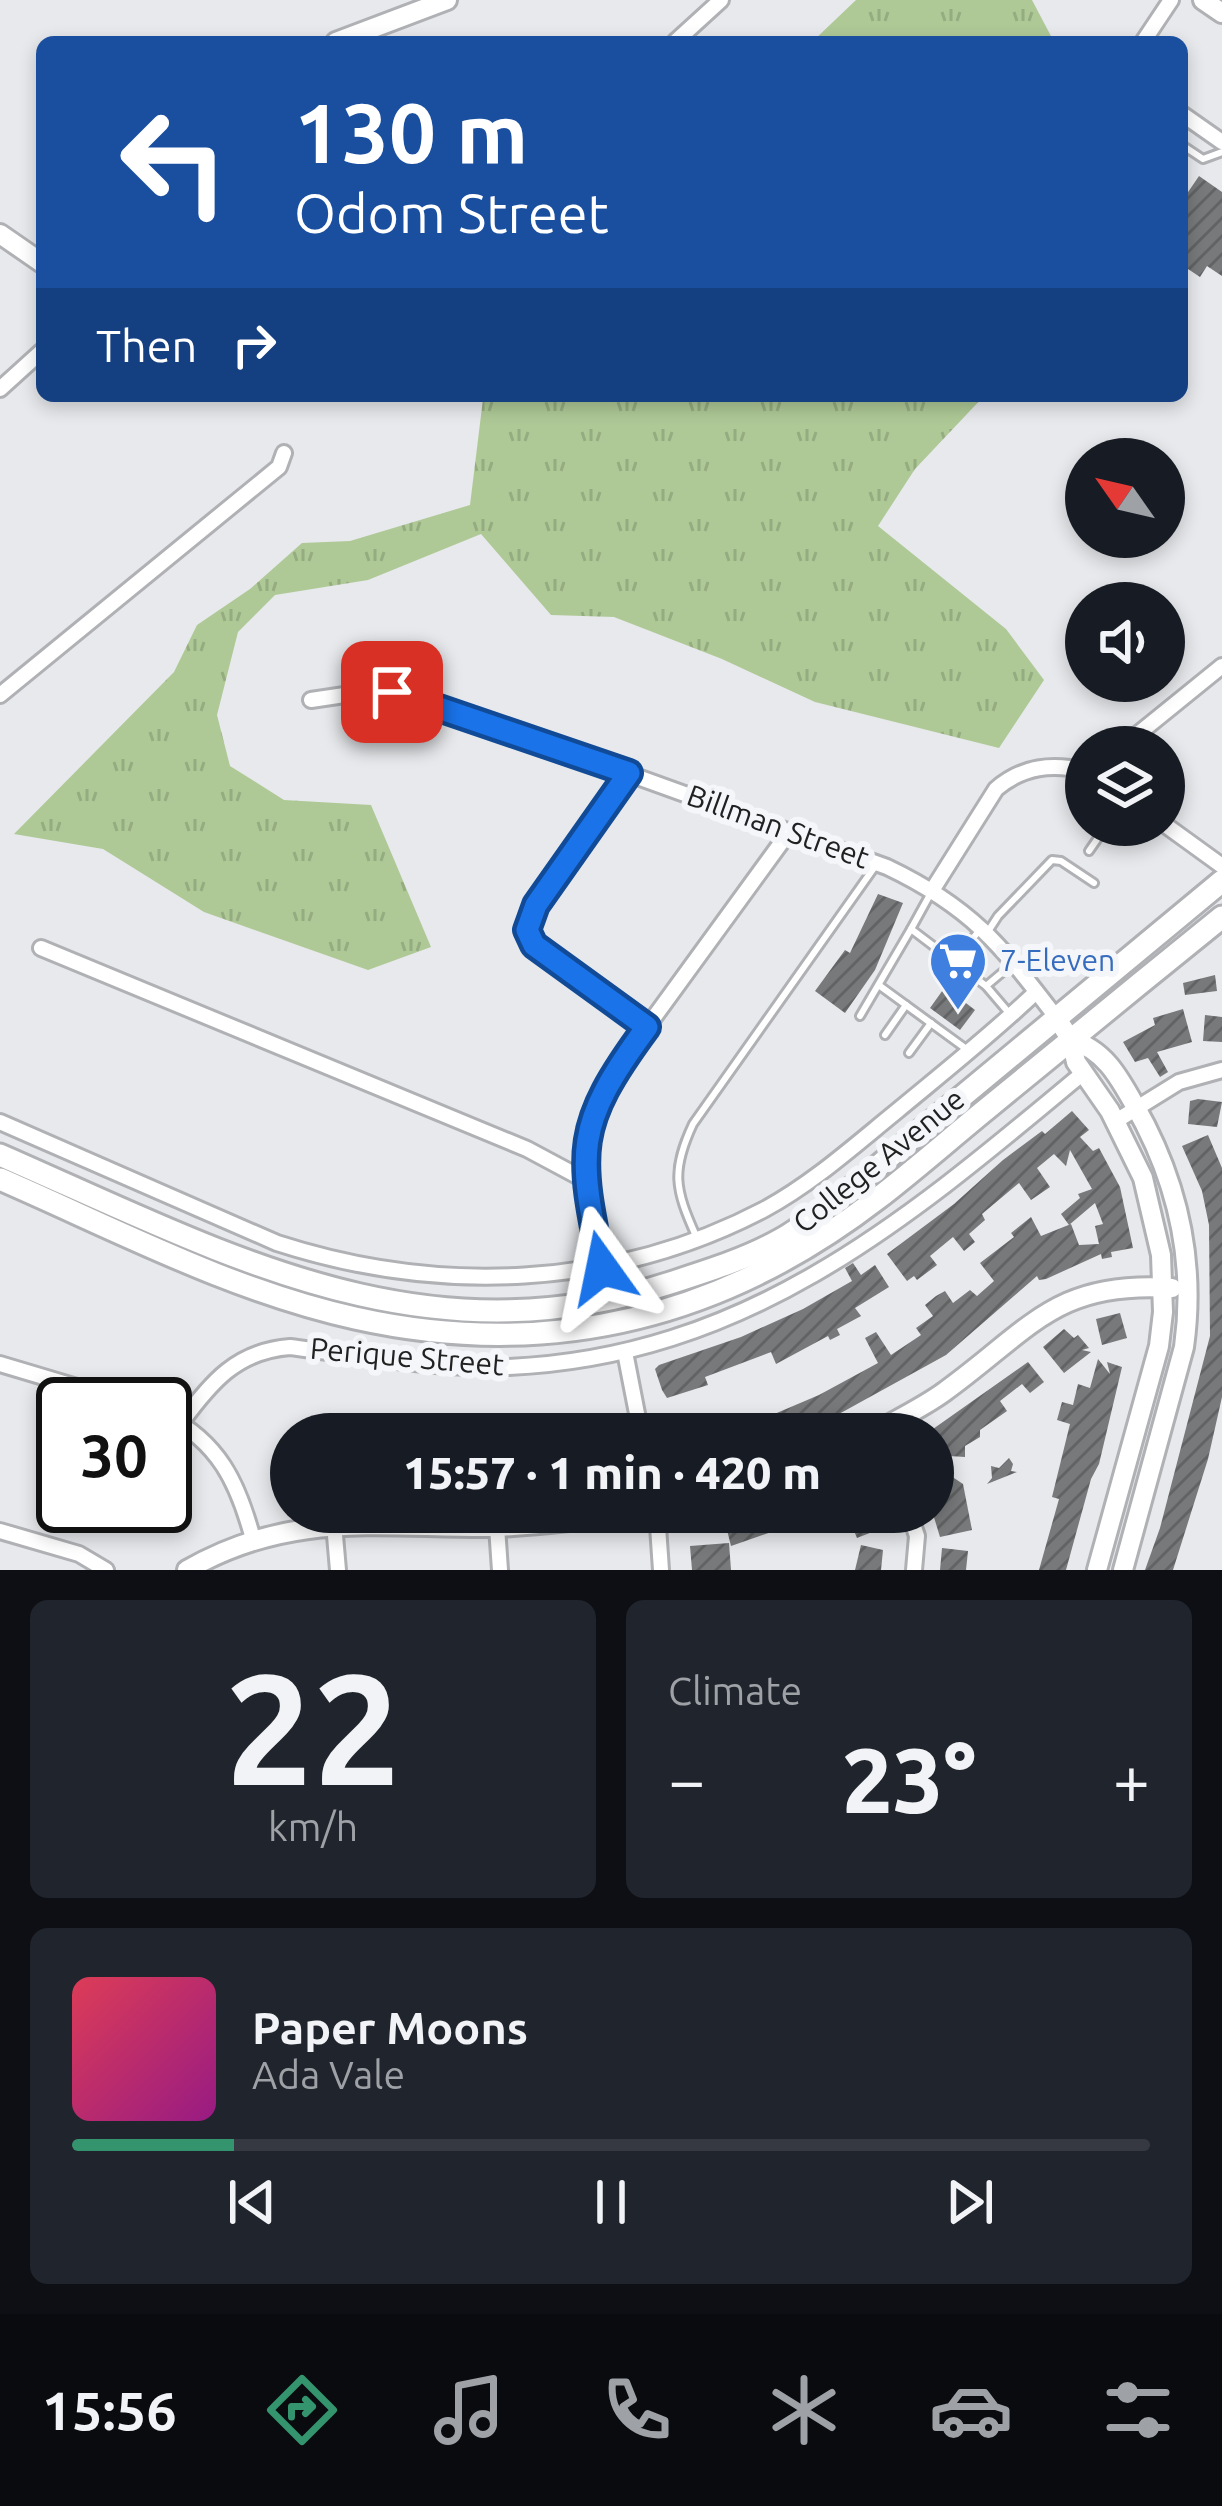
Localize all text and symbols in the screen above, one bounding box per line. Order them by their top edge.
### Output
icon: left [96,84,252,240]
text: 130 m [294,85,528,179]
text: Odom Street [294,183,609,243]
icon: right [221,312,287,378]
text: Then [96,320,197,371]
north arrow [1065,438,1185,558]
map controls [1065,438,1185,846]
button: sound [1065,582,1185,702]
pin [341,641,443,743]
icon: arrive [359,659,425,725]
button: layers [1065,726,1185,846]
street label: Billman Street [683,777,874,875]
supermarket icon: 7-Eleven [927,930,989,1012]
place label: 7-Eleven [1000,943,1115,977]
street label: College Avenue [786,1081,971,1239]
position arrow [539,1205,665,1331]
street label: Perique Street [309,1331,506,1381]
speed limit sign: 30 [36,1377,192,1533]
text: 15:57 · 1 min · 420 m [403,1447,821,1498]
text: 22 [225,1640,401,1814]
text: Climate [668,1669,802,1712]
text: 23° [842,1729,976,1830]
text: − [668,1742,705,1816]
text: + [1113,1742,1150,1816]
text: km/h [268,1805,358,1848]
text: Paper Moons [252,2002,528,2053]
text: Ada Vale [252,2053,405,2096]
icon: previous [219,2169,285,2235]
icon: pause [578,2169,644,2235]
icon: next [937,2169,1003,2235]
icon: directions [260,2368,344,2452]
icon: music [427,2368,511,2452]
icon: phone [595,2368,679,2452]
icon: climate [762,2368,846,2452]
icon: car [929,2368,1013,2452]
icon: filters [1096,2368,1180,2452]
text: 15:56 [42,2380,177,2440]

